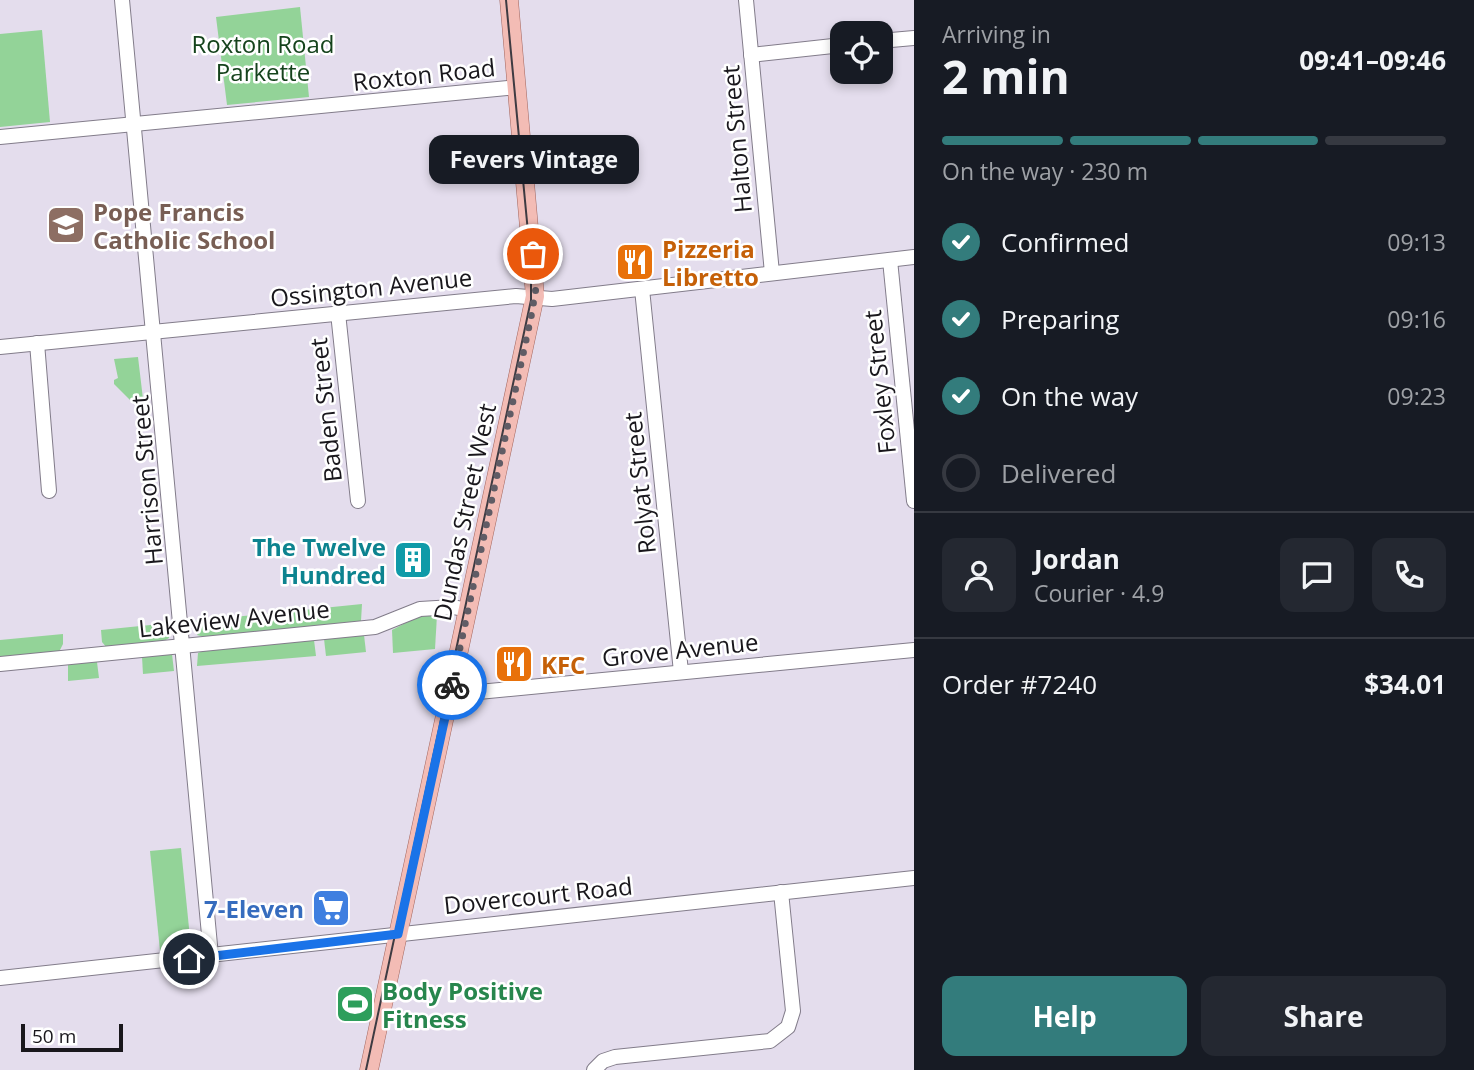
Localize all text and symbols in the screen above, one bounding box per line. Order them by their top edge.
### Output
text: Arriving in [942,18,1051,50]
map controls [830,21,893,84]
button: locate [830,21,893,84]
park label: Roxton Road Parkette [191,27,335,88]
text: 09:41–09:46 [1299,42,1446,78]
text: 2 min [942,45,1070,107]
street label: Roxton Road [351,50,497,98]
street label: Halton Street [713,64,759,214]
callout: Fevers Vintage [428,135,638,184]
text: Fevers Vintage [450,143,618,175]
text: On the way · 230 m [942,155,1148,187]
place label: Pope Francis Catholic School [93,195,275,256]
school or university icon: Pope Francis Catholic School [45,204,87,246]
icon: check [942,223,980,261]
pin [503,224,563,284]
text: Confirmed [1001,224,1129,260]
text: 09:13 [1387,226,1446,258]
place label: Pizzeria Libretto [662,232,759,293]
icon: bag [514,235,552,273]
restaurant icon: Pizzeria Libretto [614,241,656,283]
street label: Ossington Avenue [268,260,474,314]
icon: check [942,300,980,338]
text: Preparing [1001,301,1119,337]
text: 09:16 [1387,303,1446,335]
street label: Foxley Street [855,309,903,455]
street label: Baden Street [301,336,349,484]
icon: check [942,377,980,415]
text: On the way [1001,378,1138,414]
text: 09:23 [1387,380,1446,412]
street label: Harrison Street [122,394,170,566]
street label: Dundas Street West [425,400,503,624]
street label: Rolyat Street [615,410,663,556]
text: Delivered [1001,455,1116,491]
place label: The Twelve Hundred [252,530,386,591]
button: person [942,538,1016,612]
button: chat [1280,538,1354,612]
button: phone [1372,538,1446,612]
building icon: The Twelve Hundred [392,539,434,581]
text: Jordan [1034,541,1120,577]
text: Courier · 4.9 [1034,577,1164,609]
street label: Lakeview Avenue [137,592,331,644]
street label: Grove Avenue [600,624,760,674]
restaurant icon: KFC [493,643,535,685]
place label: KFC [541,648,585,681]
courier [417,650,487,720]
icon: bike [433,666,471,704]
text: Order #7240 [942,666,1097,702]
text: $34.01 [1364,666,1446,702]
street label: Dovercourt Road [442,869,634,921]
supermarket icon: 7-Eleven [310,887,352,929]
place label: 7-Eleven [204,892,304,925]
pin [159,929,219,989]
icon: home [170,940,208,978]
place label: Body Positive Fitness [382,974,543,1035]
button: Help [942,976,1187,1056]
button: Share [1201,976,1446,1056]
sports icon: Body Positive Fitness [334,983,376,1025]
scale bar [21,1021,122,1053]
text: 50 m [32,1023,76,1049]

